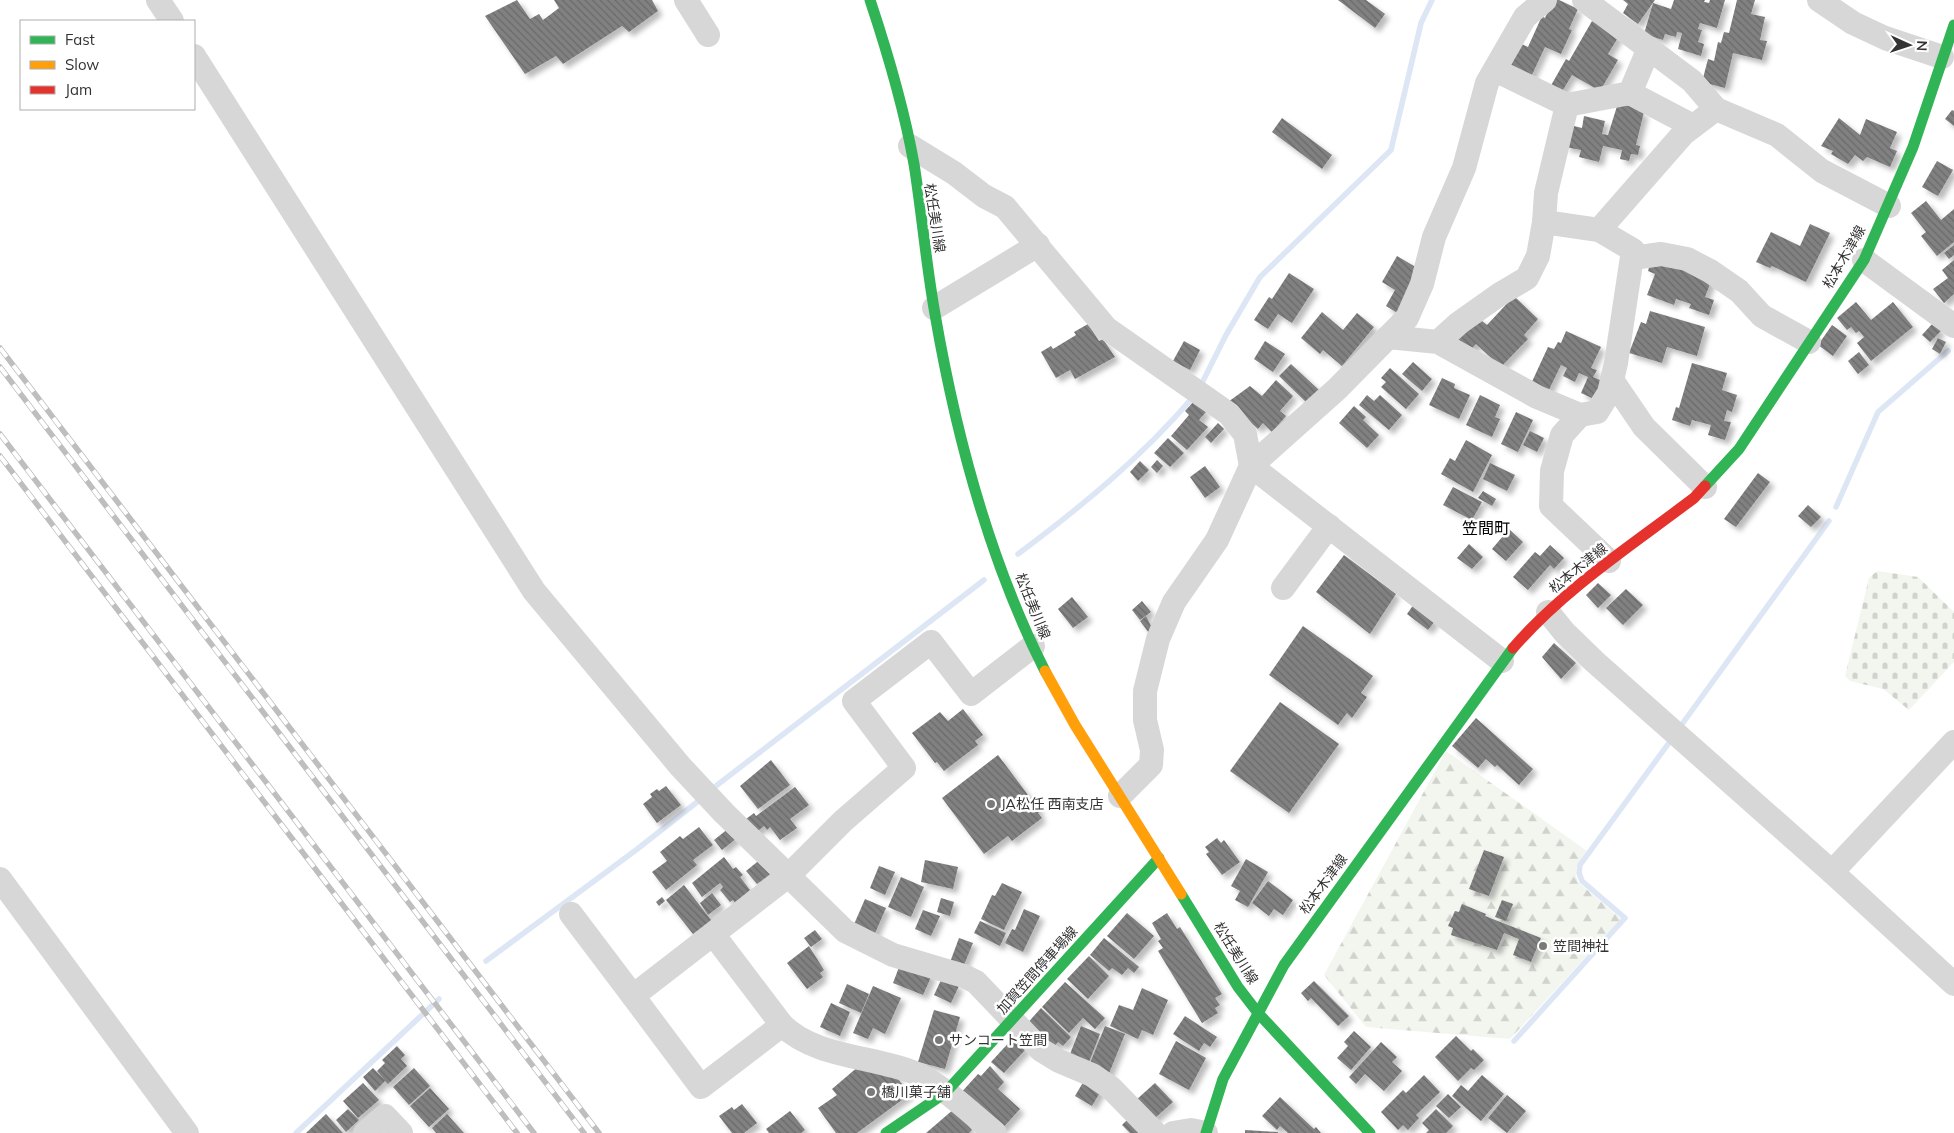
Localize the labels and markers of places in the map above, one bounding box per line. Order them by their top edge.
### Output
place label: JA松任 西南支店 [1001,795,1104,813]
marker: JA松任 西南支店 [985,798,997,810]
place label: 笠間神社 [1553,937,1609,955]
marker: 笠間神社 [1537,940,1549,952]
place label: サンコート笠間 [949,1031,1047,1049]
marker: サンコート笠間 [933,1034,945,1046]
place label: 橋川菓子舗 [881,1083,951,1101]
marker: 橋川菓子舗 [865,1086,877,1098]

